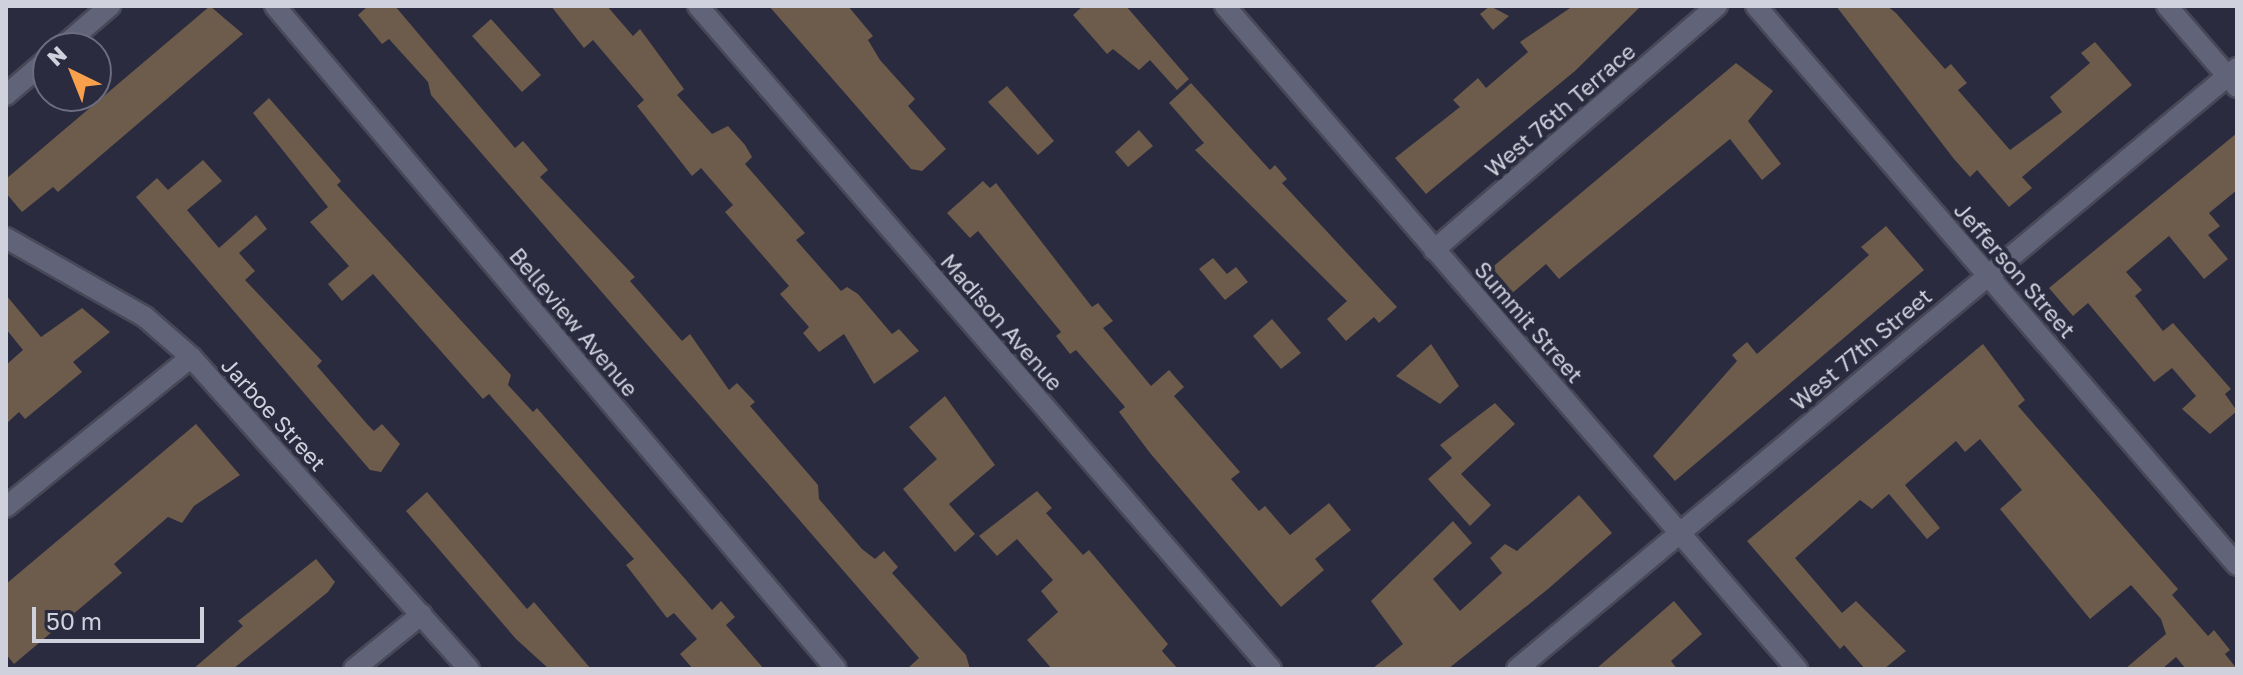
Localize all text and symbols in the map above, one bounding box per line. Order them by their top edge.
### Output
north arrow [32,32,112,112]
street label: West 76th Terrace [1480,38,1640,182]
text: N [41,40,72,71]
street label: Jefferson Street [1949,197,2081,343]
street label: Belleview Avenue [504,242,644,402]
street label: Madison Avenue [936,248,1068,396]
street label: Summit Street [1469,256,1589,388]
street label: West 77th Street [1785,283,1937,415]
street label: Jarboe Street [216,352,332,476]
scale bar [36,591,208,641]
text: 50 m [46,606,102,635]

